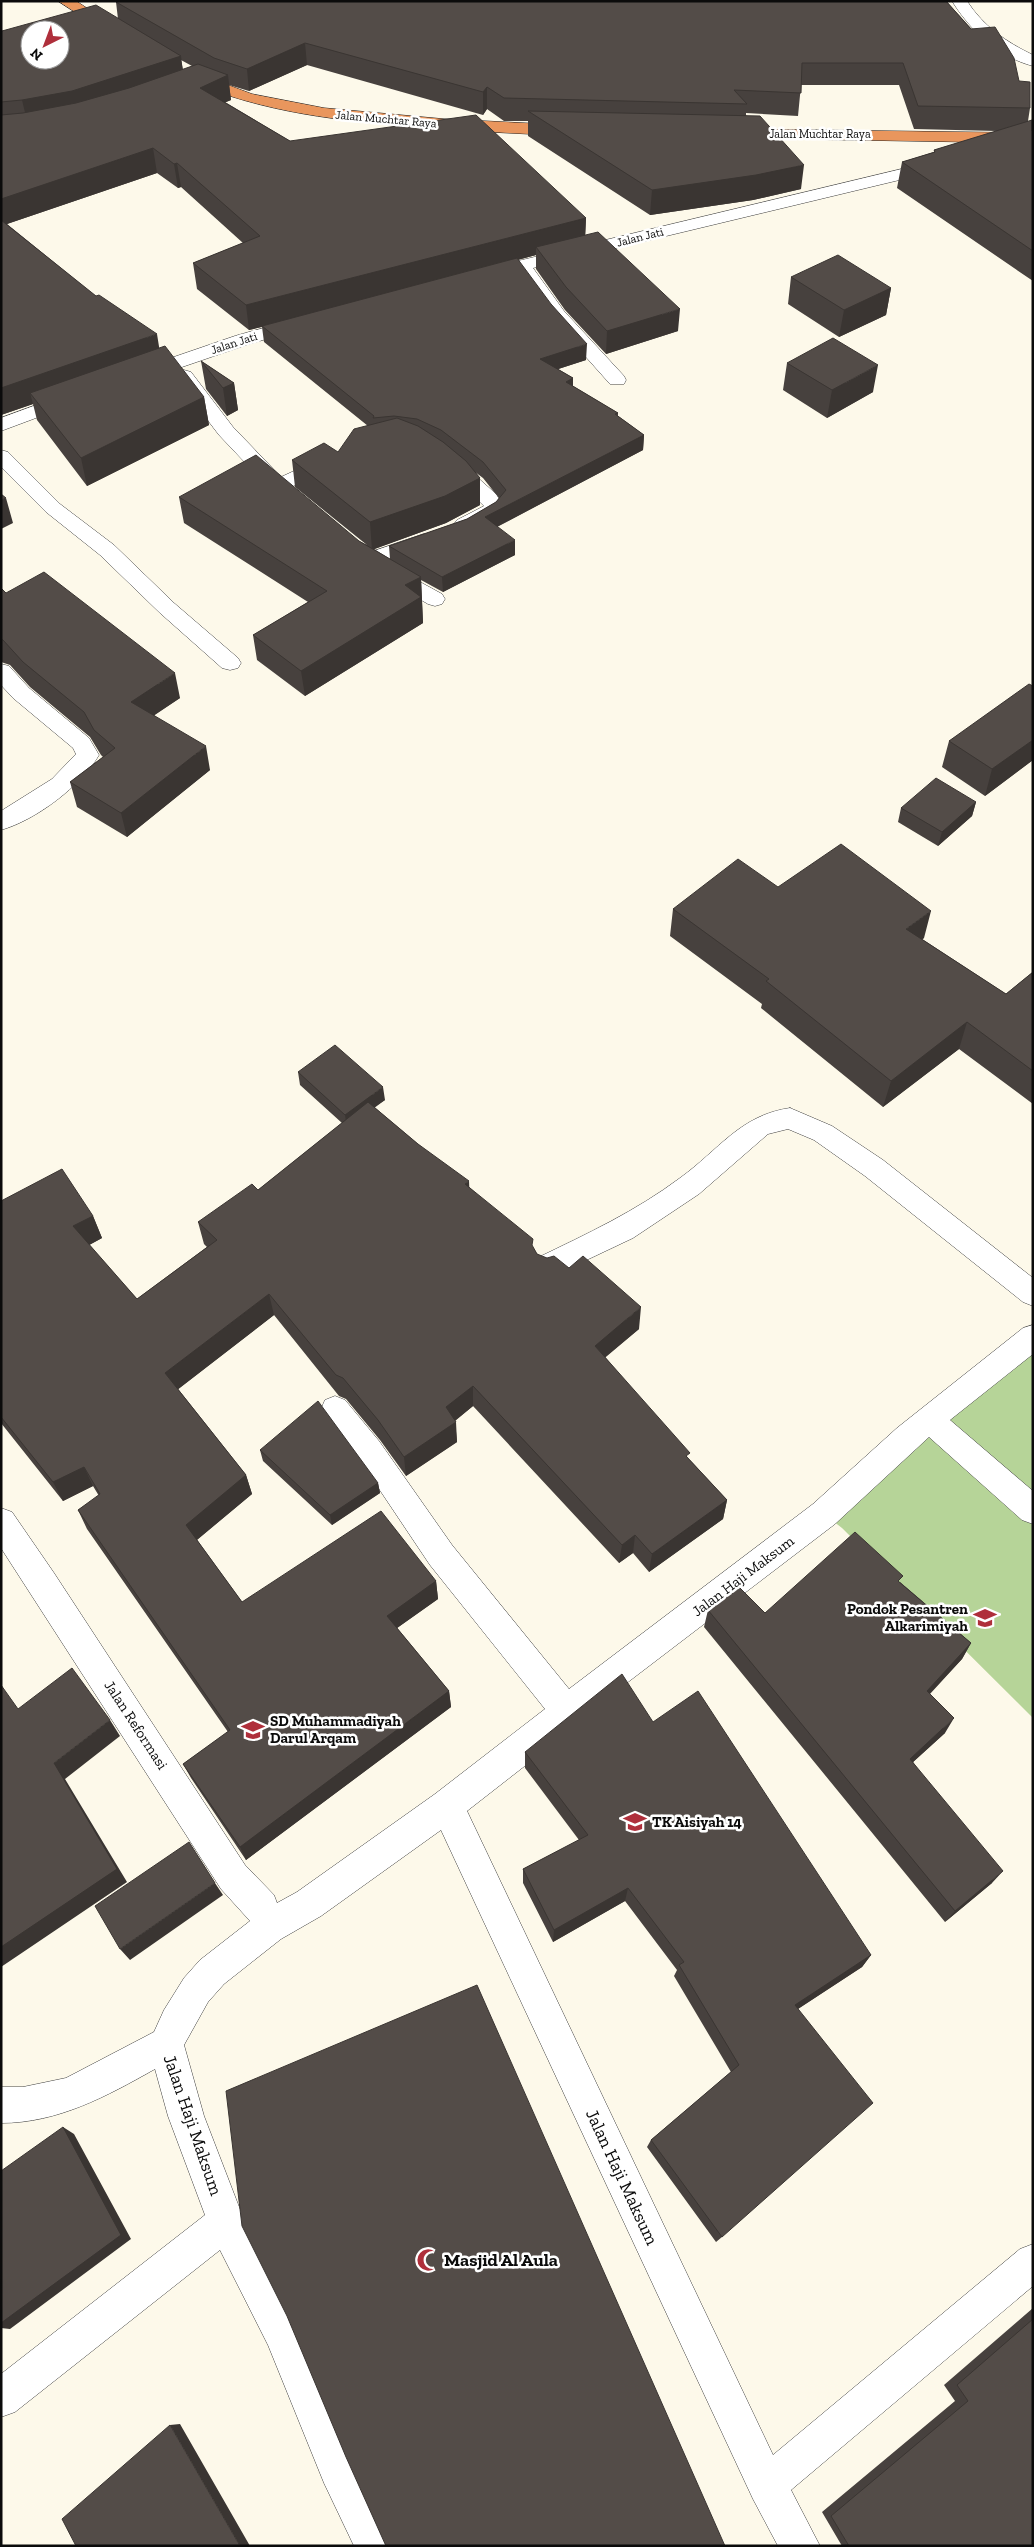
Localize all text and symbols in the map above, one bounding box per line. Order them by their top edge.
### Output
north arrow [20,20,70,70]
text: N [27,44,46,64]
street label: Jalan Muchtar Raya [335,108,437,130]
street label: Jalan Muchtar Raya [769,127,871,141]
street label: Jalan Jati [615,224,666,250]
street label: Jalan Jati [209,329,260,357]
street label: Jalan Haji Maksum [689,1532,797,1620]
place label: Pondok Pesantren Alkarimiyah [847,1600,968,1635]
school or university icon: Pondok Pesantren Alkarimiyah [972,1605,998,1631]
street label: Jalan Reformasi [100,1677,172,1773]
place label: SD Muhammadiyah Darul Arqam [270,1712,401,1747]
school or university icon: SD Muhammadiyah Darul Arqam [240,1717,266,1743]
school or university icon: TK Aisiyah 14 [622,1809,648,1835]
place label: TK Aisiyah 14 [652,1813,742,1831]
street label: Jalan Haji Maksum [159,2052,228,2199]
street label: Jalan Haji Maksum [581,2106,663,2249]
mosque icon: Masjid Al Aula [415,2247,441,2273]
place label: Masjid Al Aula [444,2249,558,2271]

